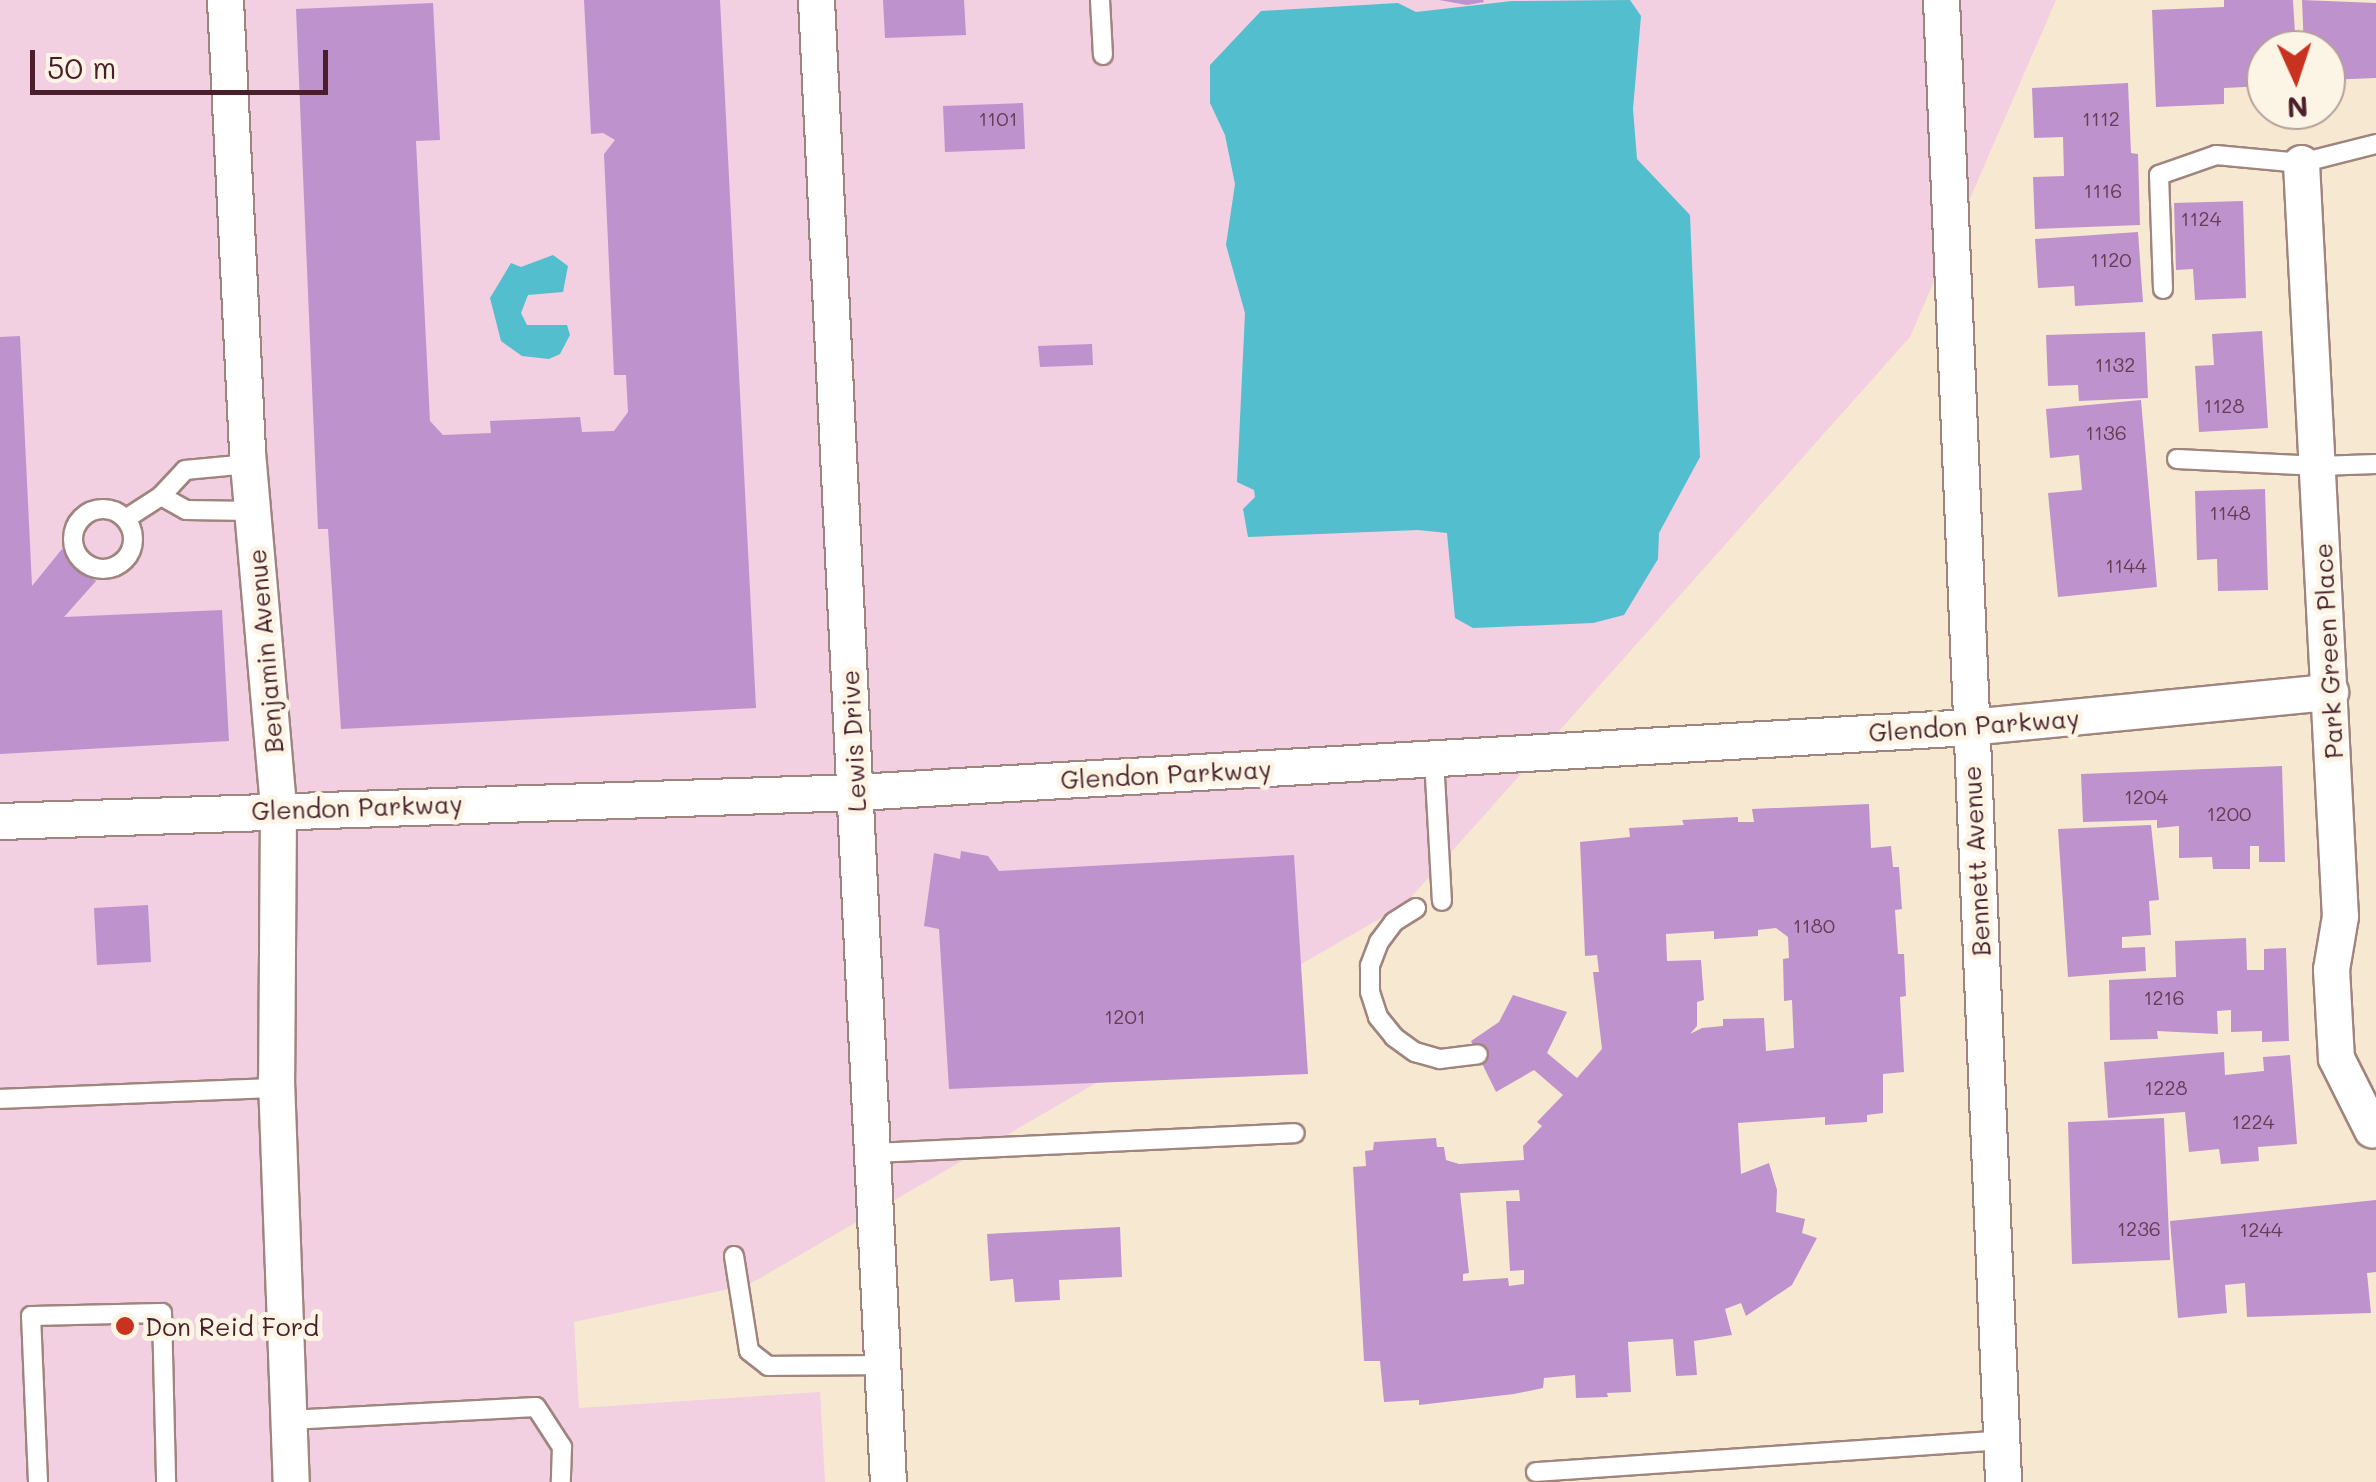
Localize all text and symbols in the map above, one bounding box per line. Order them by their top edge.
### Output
scale bar [35,30,332,92]
north arrow [2246,30,2346,130]
text: 50 m [47,47,117,87]
text: N [2286,89,2309,126]
house number: 1101 [978,106,1018,130]
house number: 1112 [2082,106,2120,130]
house number: 1116 [2084,178,2122,202]
house number: 1124 [2181,206,2221,230]
house number: 1120 [2090,247,2132,271]
house number: 1132 [2095,352,2135,376]
house number: 1128 [2203,393,2245,417]
house number: 1136 [2085,420,2127,444]
house number: 1148 [2209,500,2251,524]
street label: Park Green Place [2307,542,2349,760]
street label: Benjamin Avenue [241,548,289,754]
house number: 1144 [2105,553,2147,577]
street label: Lewis Drive [834,669,872,813]
street label: Glendon Parkway [1868,703,2080,747]
street label: Glendon Parkway [1060,753,1272,795]
street label: Bennett Avenue [1956,765,1996,957]
house number: 1204 [2124,784,2168,808]
street label: Glendon Parkway [251,788,463,826]
house number: 1200 [2207,801,2251,825]
house number: 1180 [1793,913,1835,937]
house number: 1216 [2143,985,2185,1009]
house number: 1201 [1104,1004,1146,1028]
house number: 1228 [2144,1075,2188,1099]
house number: 1224 [2232,1109,2274,1133]
house number: 1236 [2117,1216,2161,1240]
house number: 1244 [2239,1217,2283,1241]
place label: Don Reid Ford [145,1311,319,1341]
marker: Don Reid Ford [114,1315,136,1337]

